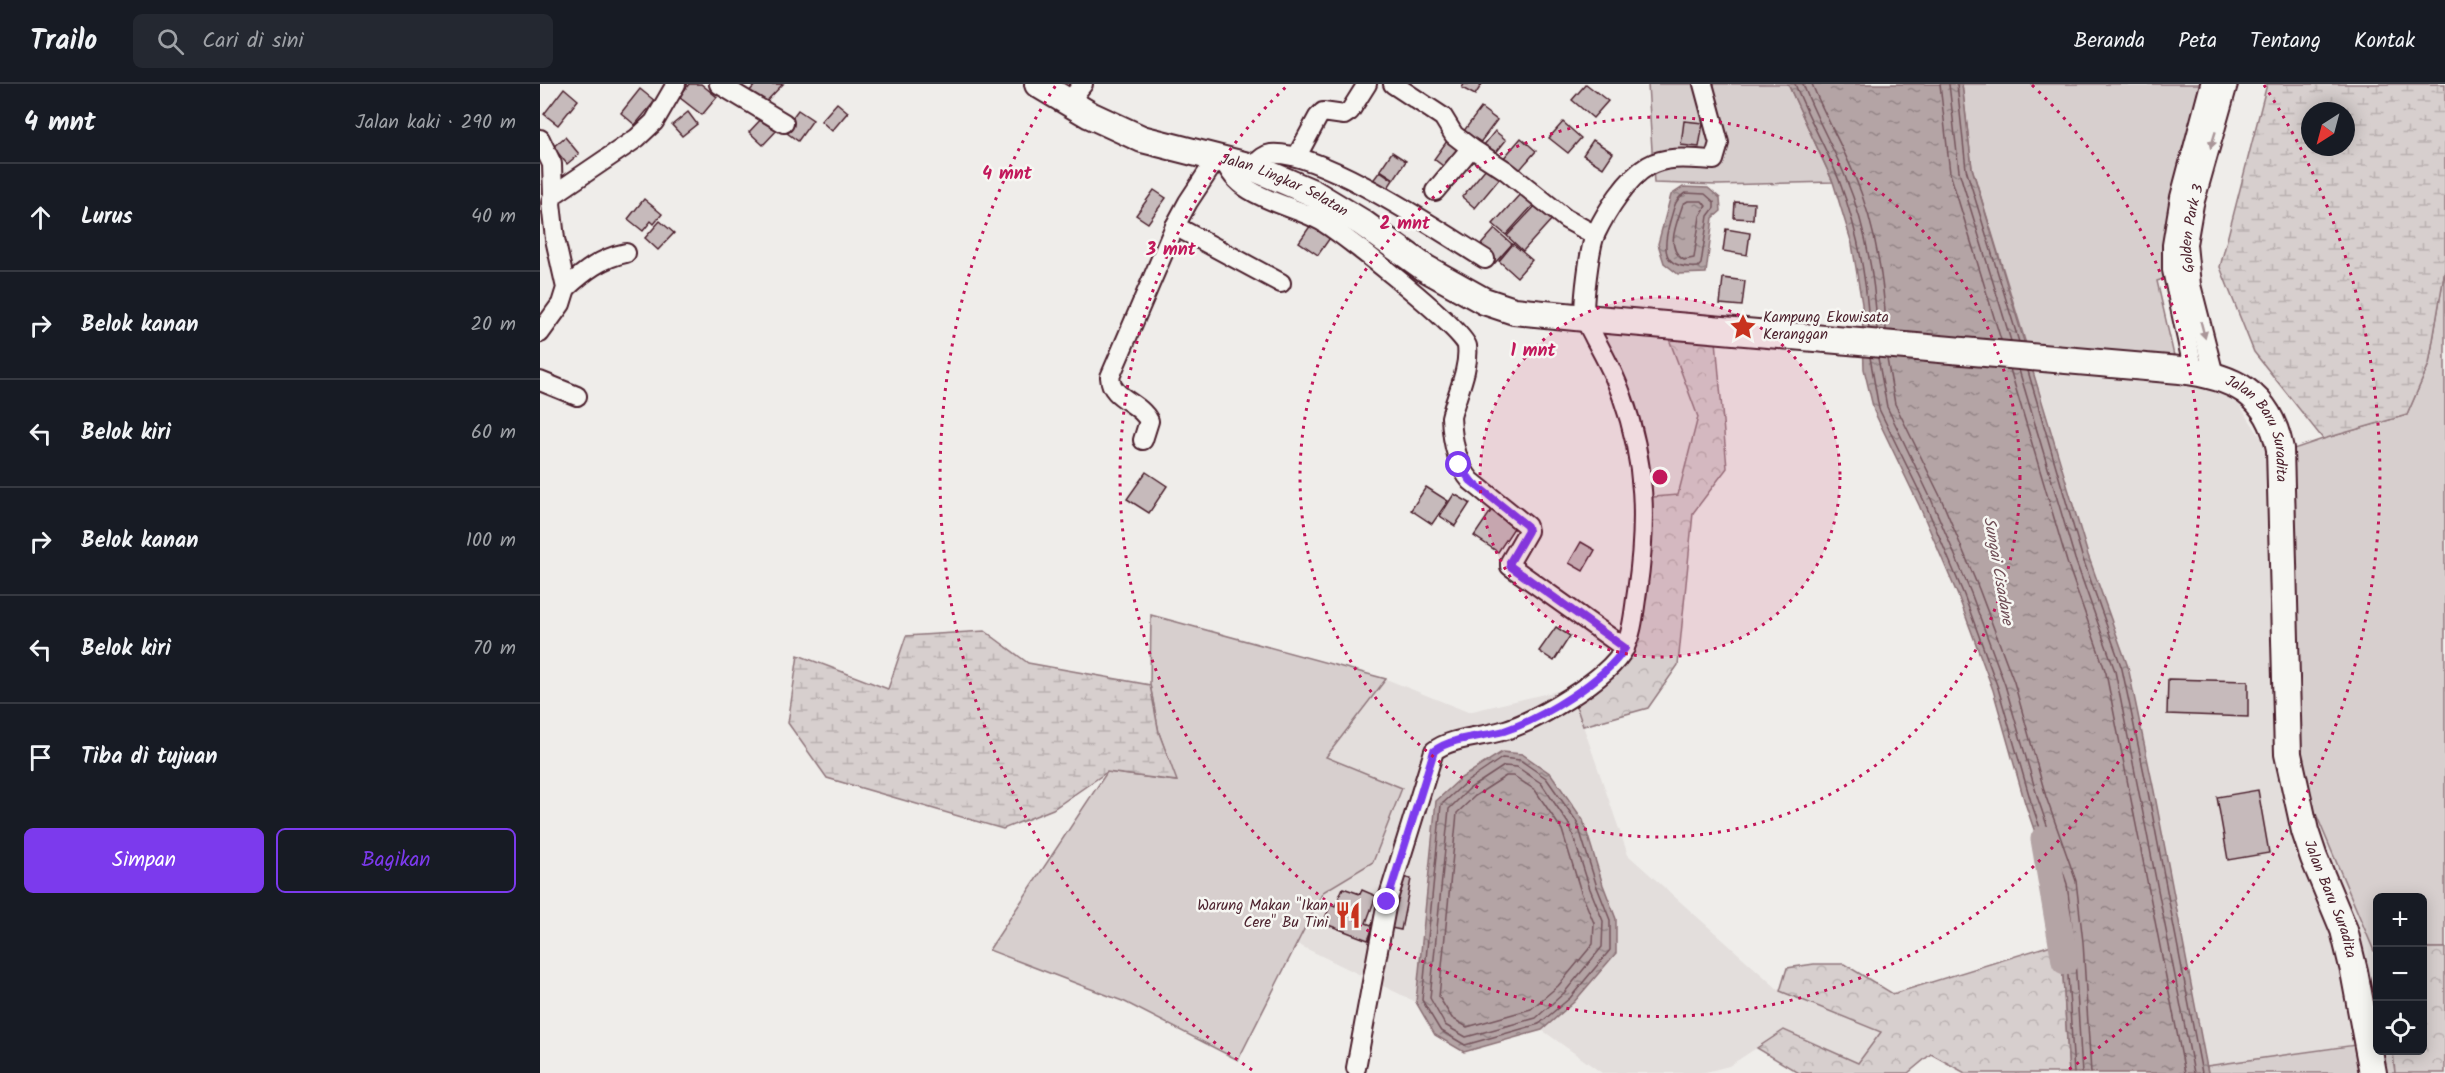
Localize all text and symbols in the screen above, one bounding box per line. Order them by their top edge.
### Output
search box [133,14,553,68]
text: Trailo [30,19,97,64]
text: Cari di sini [202,24,304,59]
icon: search [154,25,187,58]
text: Beranda [2074,25,2145,58]
text: Peta [2178,25,2217,58]
text: Tentang [2250,25,2321,58]
text: Kontak [2354,25,2415,58]
text: 4 mnt [24,102,96,144]
north arrow [2301,102,2355,156]
text: Jalan kaki · 290 m [355,107,516,139]
one-way arrow [2208,131,2217,149]
street label: Jalan Lingkar Selatan [1218,148,1353,223]
text: 4 mnt [982,160,1033,189]
street label: Golden Park 3 [2175,181,2211,274]
text: Lurus [81,200,133,235]
icon: ahead [24,201,57,234]
text: 40 m [471,201,516,233]
text: 2 mnt [1380,210,1431,239]
text: 3 mnt [1145,236,1197,265]
place label: Kampung Ekowisata Keranggan [1763,306,1889,347]
text: Belok kanan [81,308,198,343]
icon: right [24,309,57,342]
text: 20 m [470,309,516,341]
place icon: Kampung Ekowisata Keranggan [1728,312,1758,342]
one-way arrow [2198,321,2208,339]
text: 1 mnt [1510,337,1556,366]
street label: Jalan Baru Suradita [2221,369,2293,482]
text: Belok kiri [81,416,171,451]
icon: left [24,417,57,450]
text: 60 m [471,417,516,449]
route start [1445,451,1471,477]
centre of rings [1650,467,1670,487]
water label: Sungai Cisadane [1976,515,2020,629]
text: Belok kanan [81,524,198,559]
icon: right [24,525,57,558]
text: 100 m [466,525,516,557]
text: Belok kiri [81,632,171,667]
icon: left [24,633,57,666]
text: 70 m [473,633,516,665]
text: Tiba di tujuan [81,740,217,775]
icon: arrive [24,741,57,774]
button: Simpan [24,828,264,893]
button: Bagikan [276,828,516,893]
street label: Jalan Baru Suradita [2297,837,2362,961]
route end [1373,888,1399,914]
map controls [2373,893,2427,1055]
button: + [2373,893,2427,947]
place label: Warung Makan "Ikan Cere" Bu Tini [1197,894,1329,935]
restaurant icon: Warung Makan "Ikan Cere" Bu Tini [1333,900,1363,930]
button: − [2373,947,2427,1001]
button: locate [2373,1001,2427,1055]

